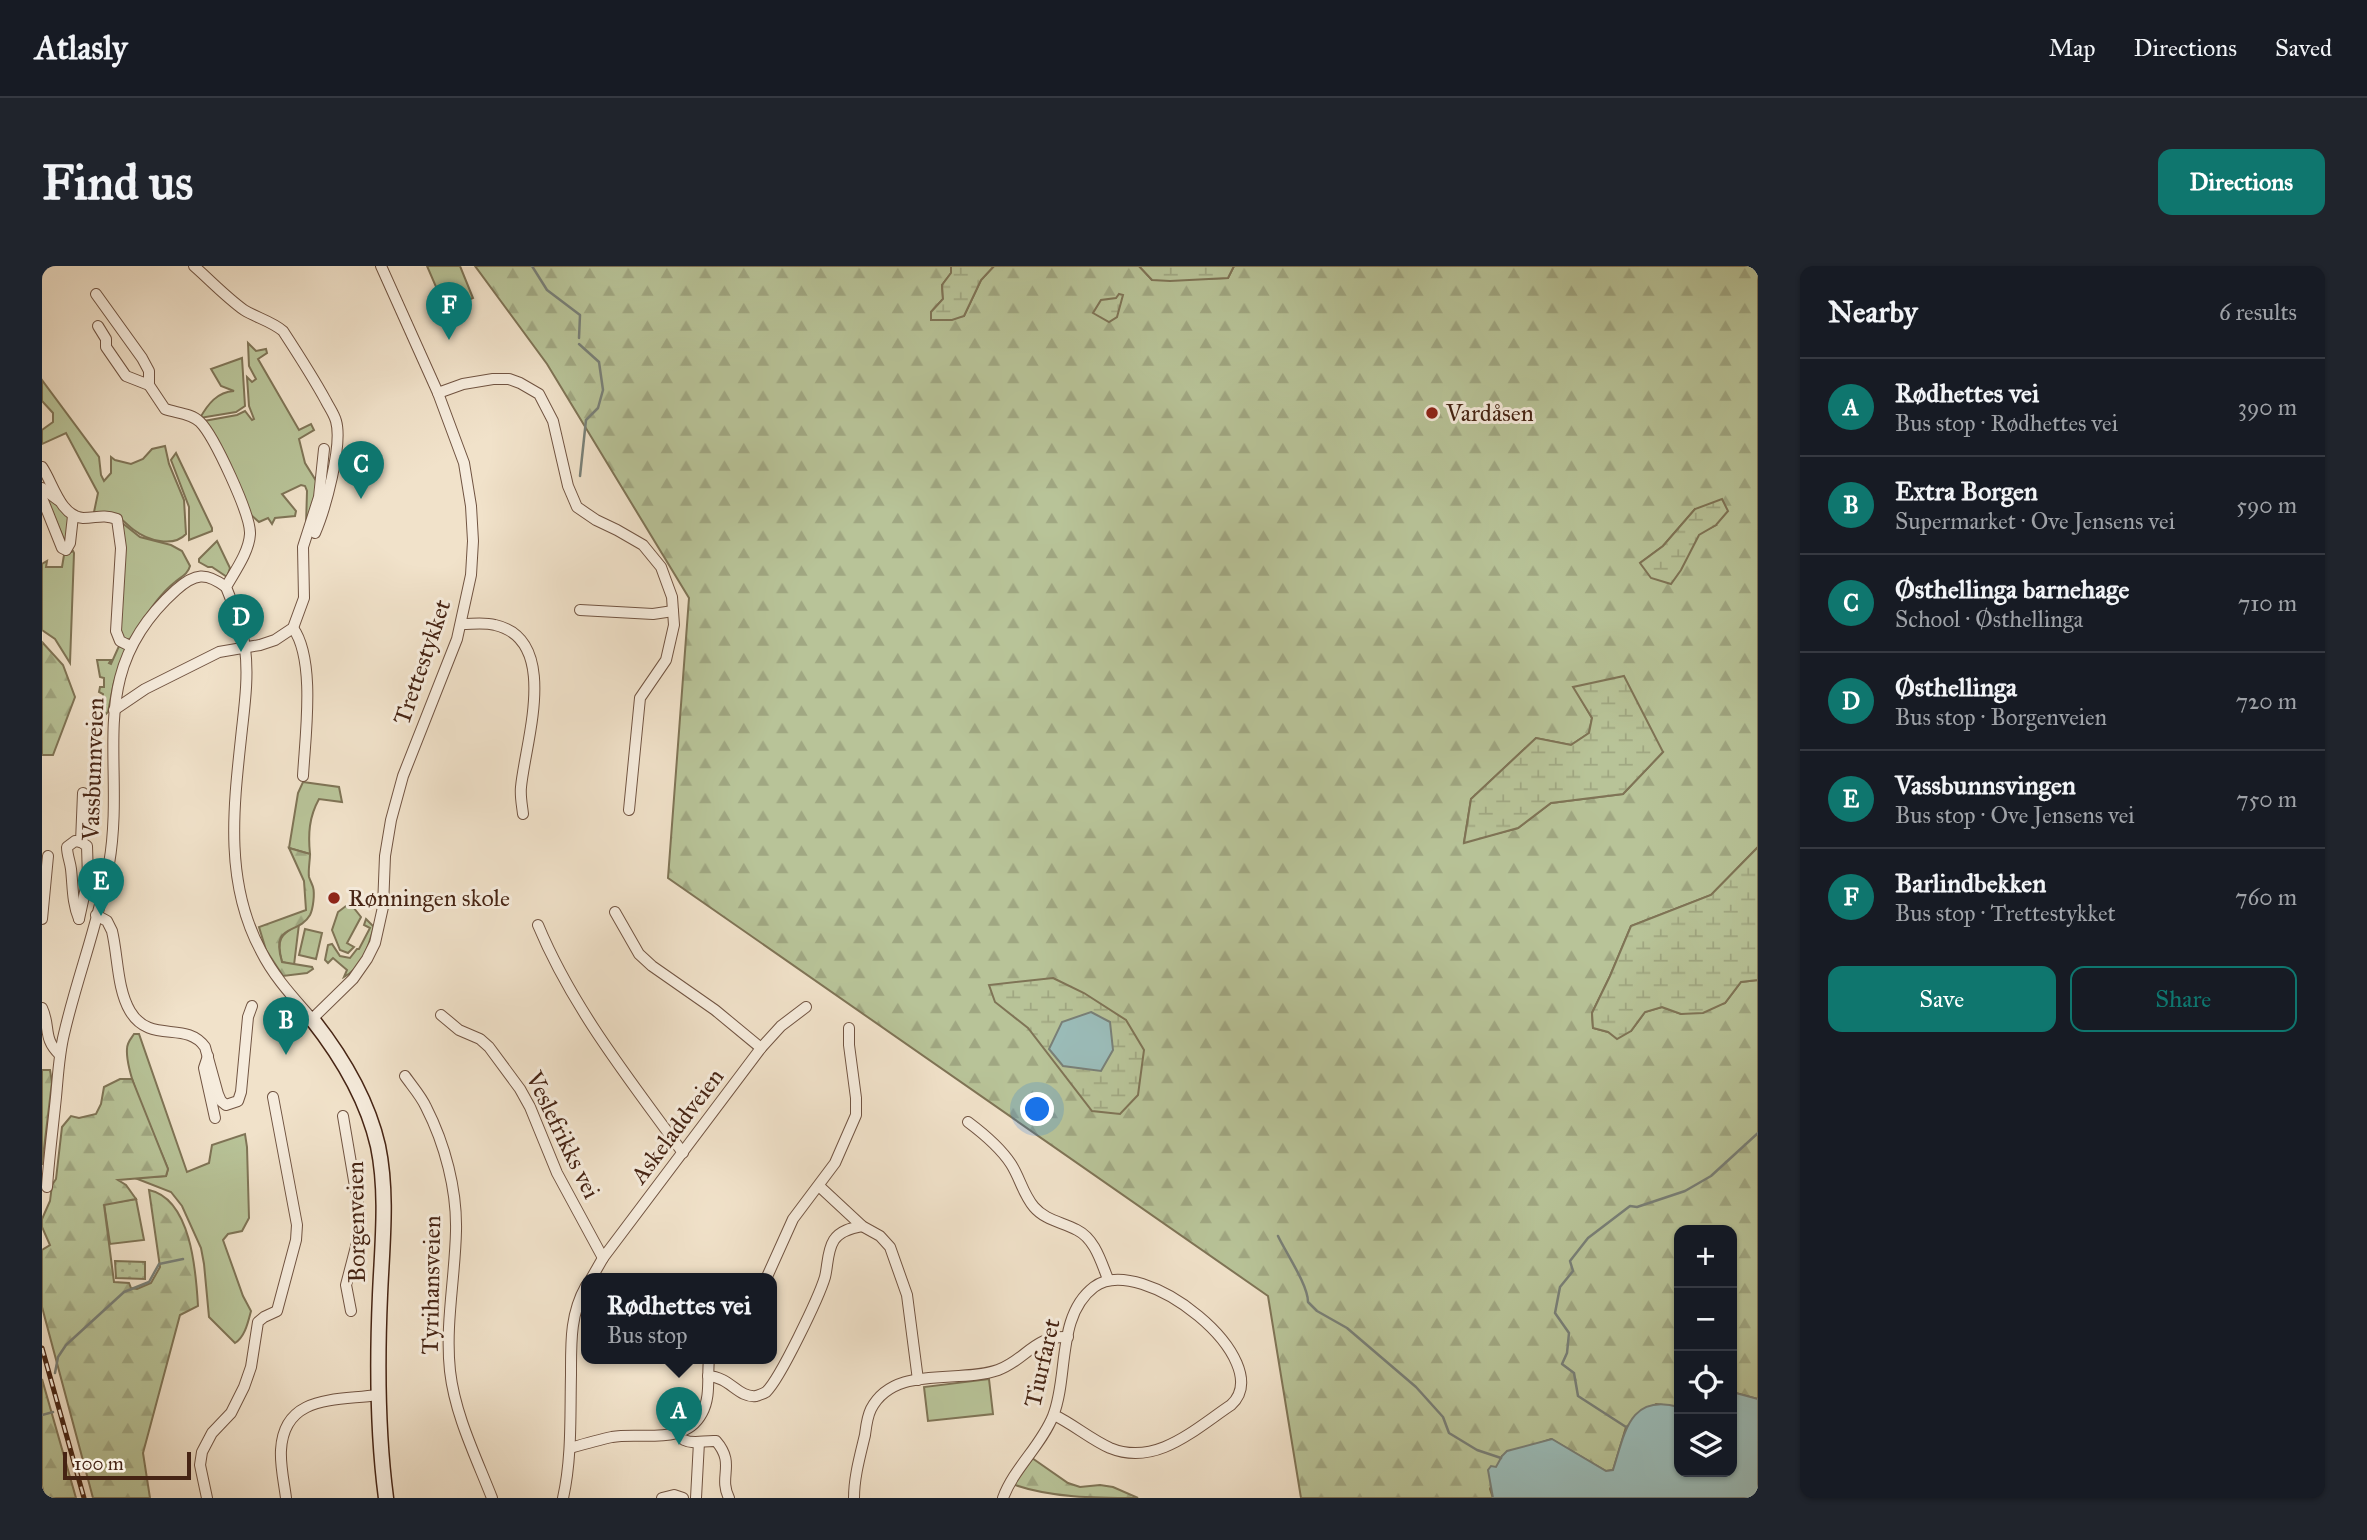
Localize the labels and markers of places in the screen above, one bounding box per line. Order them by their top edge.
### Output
pin: F [426,282,472,340]
place label: Vardåsen [1445,398,1534,428]
marker: Vardåsen [1424,405,1440,421]
pin: C [338,441,384,499]
pin: D [218,594,264,652]
pin: E [78,858,124,916]
place label: Rønningen skole [348,883,510,913]
marker: Rønningen skole [326,890,342,906]
pin: B [263,997,309,1055]
pin: A [656,1387,702,1445]

